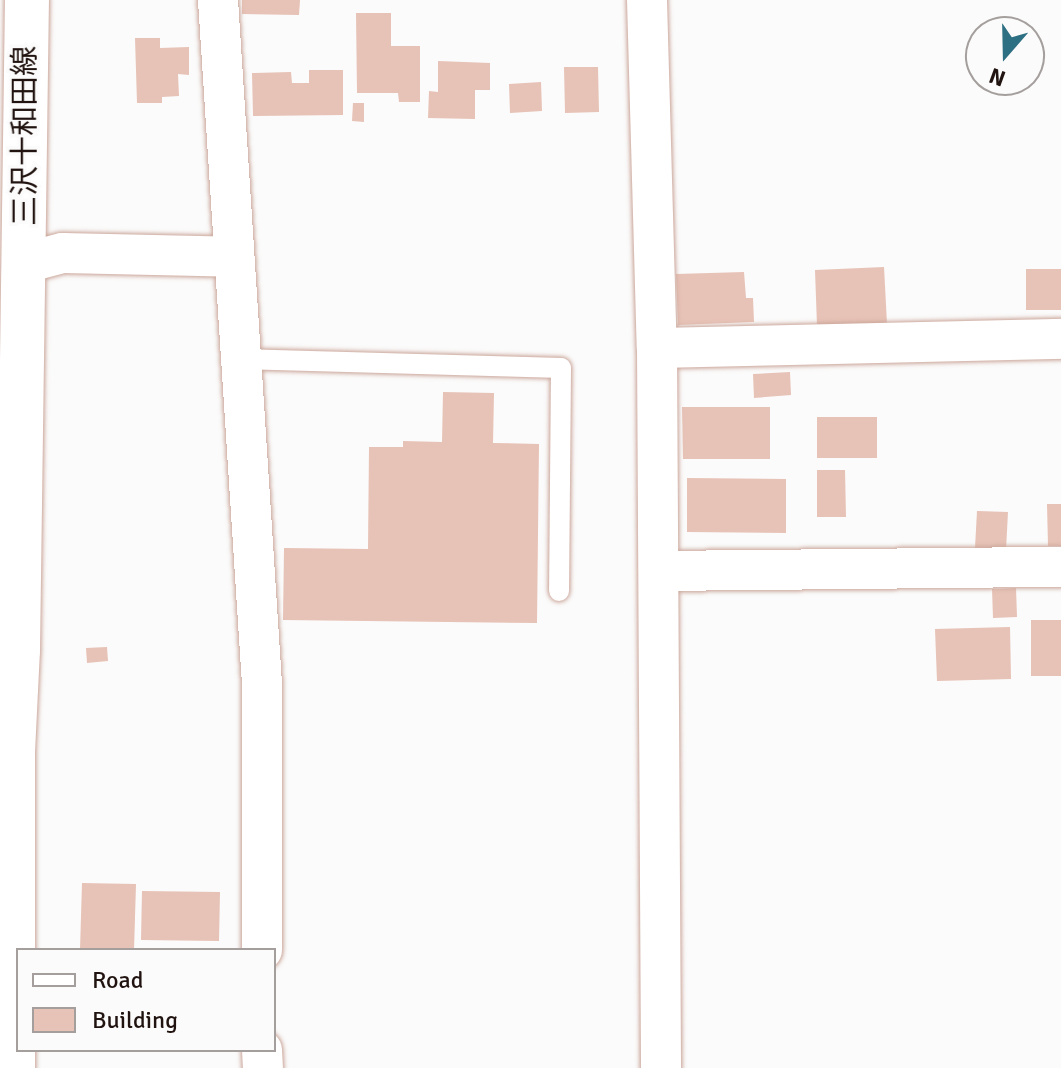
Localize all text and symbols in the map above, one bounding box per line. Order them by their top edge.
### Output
north arrow [965,16,1045,96]
street label: 三沢十和田線 [8,46,44,226]
text: N [985,62,1009,92]
legend [16,948,276,1052]
text: Road [92,965,143,995]
text: Building [92,1005,178,1035]

